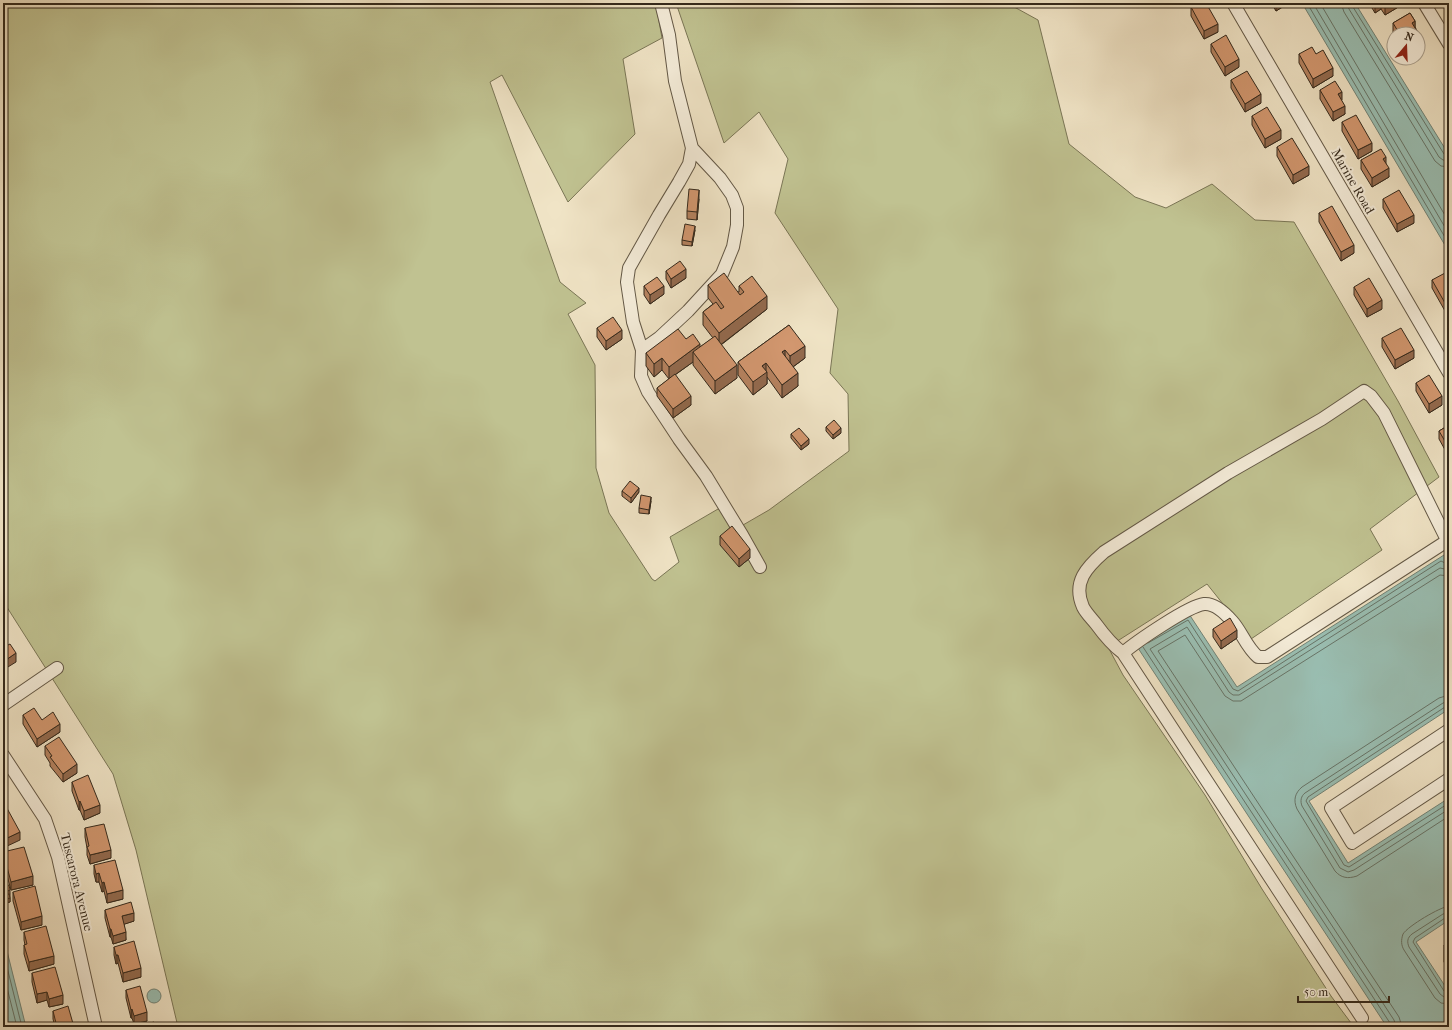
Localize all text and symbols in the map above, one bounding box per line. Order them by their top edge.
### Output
north arrow [1386,26,1426,66]
text: N [1403,30,1416,45]
street label: Marine Road [1328,146,1378,217]
street label: Tuscarora Avenue [58,831,97,933]
scale bar [1298,978,1389,1004]
text: 50 m [1304,985,1328,999]

